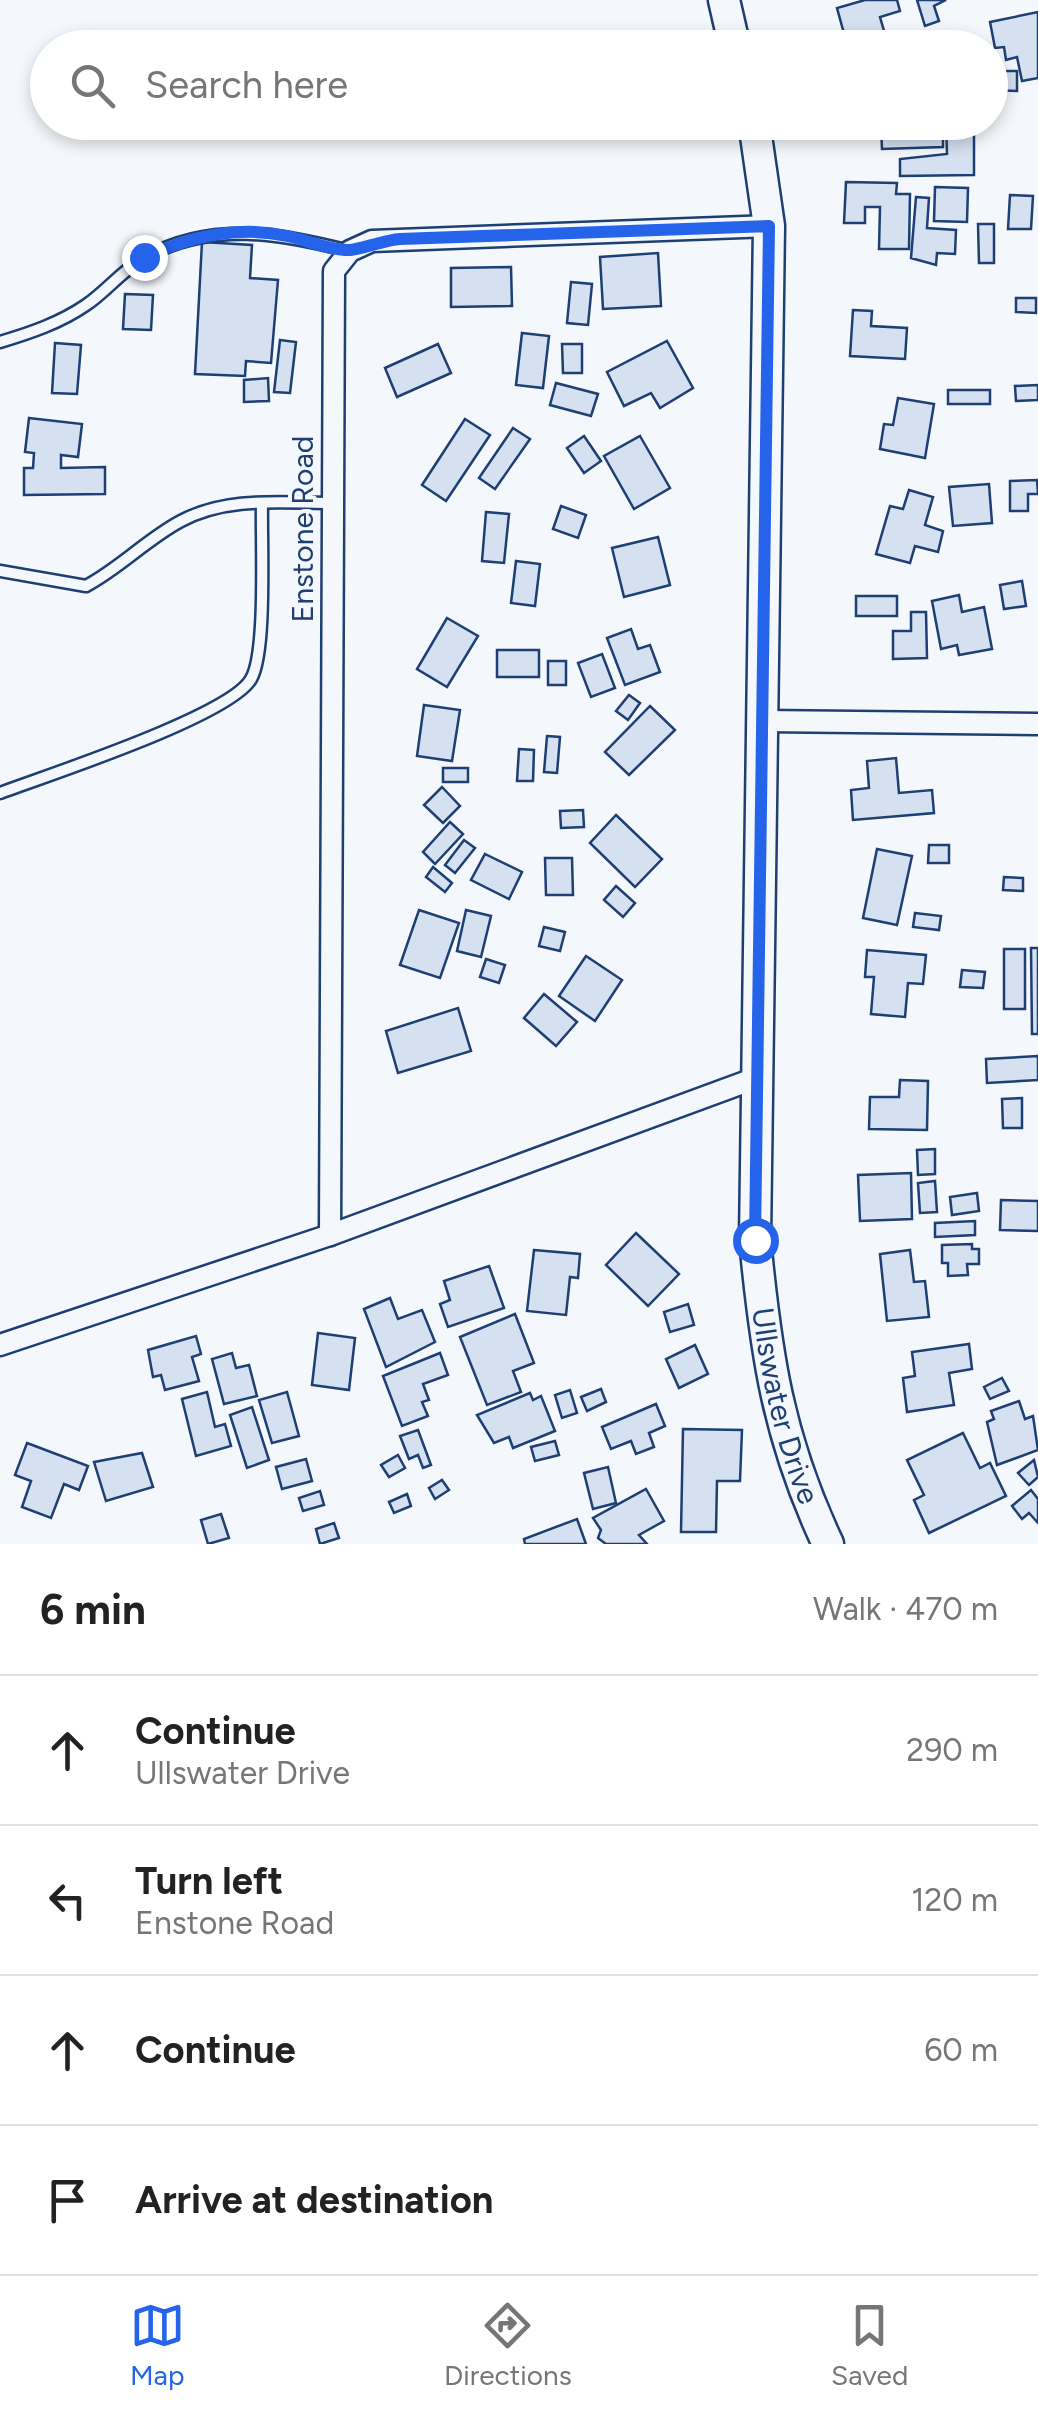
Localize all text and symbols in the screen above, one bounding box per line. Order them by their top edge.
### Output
search box [30,30,1008,140]
icon: search [65,58,120,113]
text: Search here [145,62,348,108]
route end [122,235,168,281]
street label: Enstone Road [284,436,321,622]
route start [733,1218,779,1264]
street label: Ullswater Drive [744,1305,828,1509]
text: 6 min [40,1584,146,1635]
text: Walk · 470 m [813,1590,998,1628]
text: Continue [135,1708,296,1754]
icon: ahead [40,1723,95,1778]
text: 290 m [906,1731,998,1769]
text: Ullswater Drive [135,1754,350,1792]
text: Turn left [135,1858,283,1904]
icon: left [40,1873,95,1928]
text: 120 m [911,1881,998,1919]
text: Enstone Road [135,1904,334,1942]
icon: ahead [40,2023,95,2078]
text: Continue [135,2027,296,2073]
text: 60 m [924,2031,998,2069]
icon: arrive [40,2173,95,2228]
text: Arrive at destination [135,2177,493,2223]
tab: Map [130,2298,185,2392]
tab: Directions [444,2298,572,2392]
tab: Saved [831,2298,908,2392]

